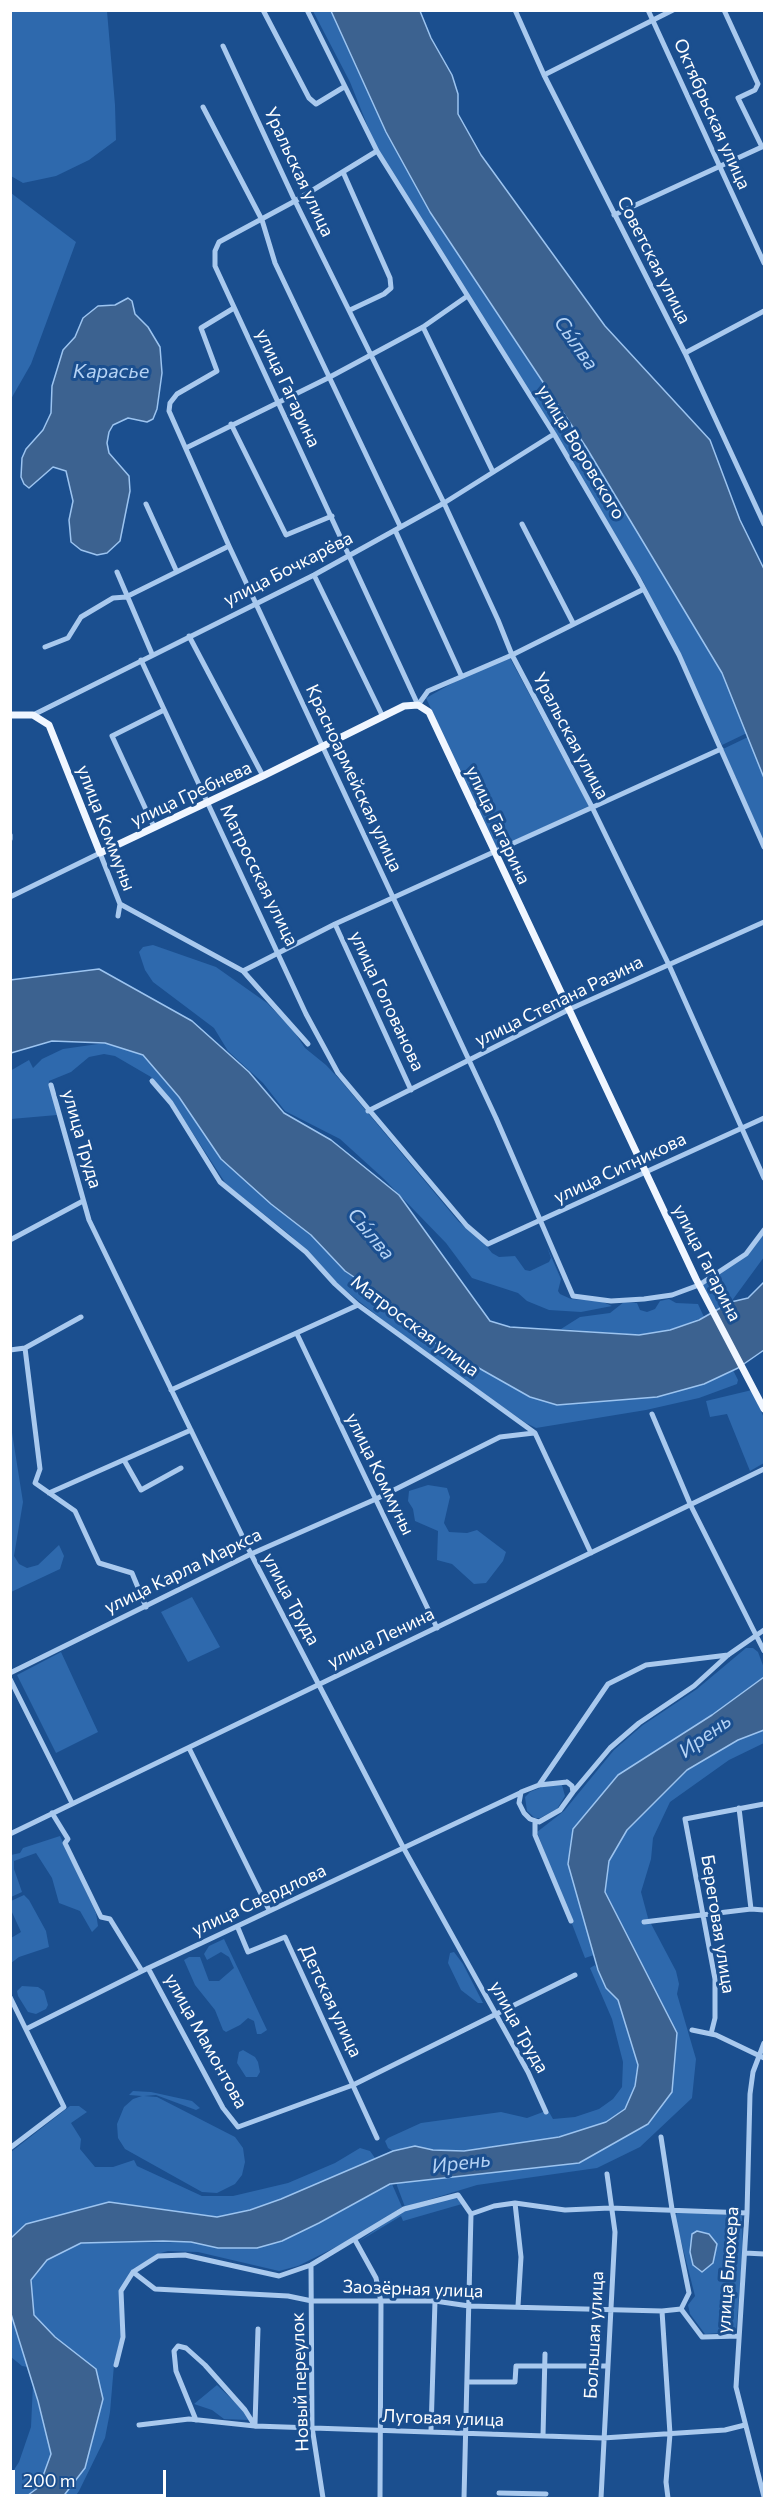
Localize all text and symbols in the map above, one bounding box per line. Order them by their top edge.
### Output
street label: Октябрьская улица [669,35,755,193]
street label: Уральская улица [260,104,338,240]
street label: Советская улица [612,193,696,327]
water label: Сы́лва [549,311,603,375]
street label: улица Гагарина [251,325,325,451]
water label: Карасье [73,359,149,383]
street label: улица Воровского [532,381,630,523]
street label: улица Бочкарёва [220,527,356,611]
street label: Уральская улица [528,669,614,803]
street label: Красноармейская улица [301,681,407,875]
street label: улица Гребнева [127,757,255,831]
street label: улица Коммуны [72,762,140,894]
street label: улица Гагарина [461,762,535,888]
street label: Матросская улица [215,801,303,949]
street label: улица Голованова [345,928,429,1074]
street label: улица Степана Разина [471,951,647,1051]
street label: улица Труда [58,1087,106,1191]
street label: улица Ситникова [551,1128,689,1208]
street label: улица Гагарина [668,1201,746,1325]
water label: Сы́лва [342,1203,400,1265]
street label: Матросская улица [347,1271,483,1381]
street label: улица Коммуны [341,1410,419,1538]
street label: улица Карла Маркса [101,1524,265,1618]
street label: улица Труда [258,1549,324,1649]
street label: улица Ленина [324,1603,438,1673]
water label: Ирень [674,1709,736,1763]
street label: Береговая улица [696,1853,740,1995]
street label: улица Свердлова [188,1859,330,1941]
street label: Детская улица [295,1941,367,2061]
street label: улица Мамонтова [160,1970,252,2112]
street label: улица Труда [485,1977,553,2077]
water label: Ирень [430,2147,492,2179]
street label: улица Блюхера [713,2206,743,2334]
street label: Большая улица [580,2271,608,2399]
street label: Заозёрная улица [342,2276,484,2302]
street label: Новый переулок [287,2312,313,2452]
street label: Луговая улица [381,2405,505,2431]
scale bar [15,2458,170,2496]
text: 200 m [23,2469,76,2491]

